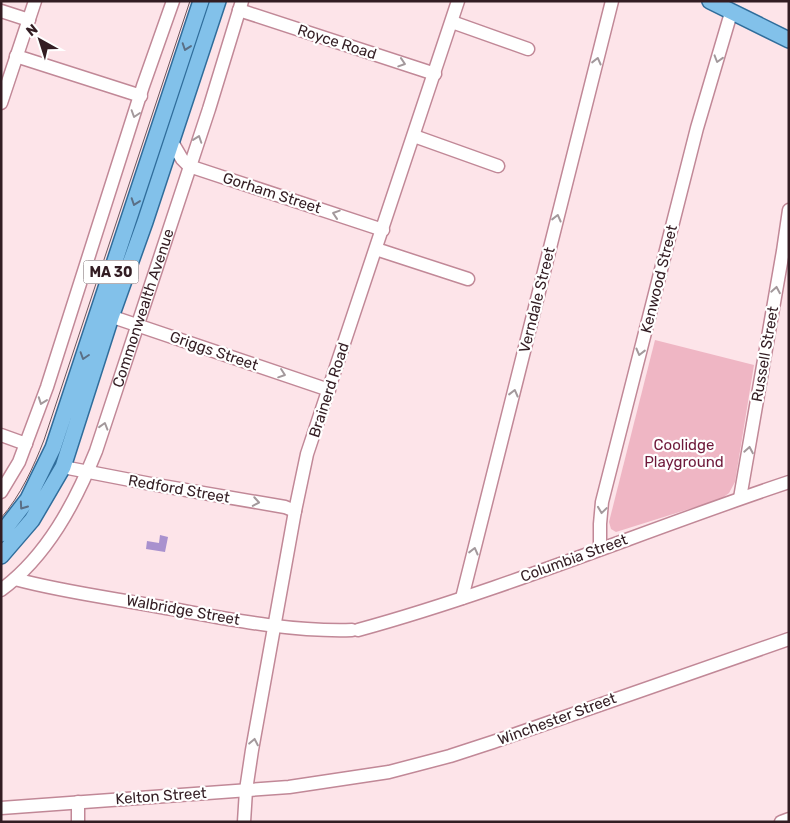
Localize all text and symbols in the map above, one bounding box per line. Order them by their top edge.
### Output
north arrow [15,15,65,65]
text: N [23,21,41,40]
street label: Royce Road [295,21,379,63]
one-way arrow [182,43,192,51]
one-way arrow [713,55,723,63]
one-way arrow [591,56,602,65]
one-way arrow [397,57,405,67]
one-way arrow [131,109,141,117]
one-way arrow [192,135,202,144]
street label: Gorham Street [221,169,324,217]
one-way arrow [131,197,141,205]
one-way arrow [333,210,341,220]
one-way arrow [551,214,562,223]
street label: Kenwood Street [637,223,681,335]
street label: Commonwealth Avenue [109,226,178,390]
street label: Verndale Street [515,245,559,355]
road number: MA 30 [84,260,138,284]
one-way arrow [771,286,781,295]
street label: Russell Street [748,305,782,403]
street label: Griggs Street [168,327,261,375]
street label: Brainerd Road [305,340,353,440]
one-way arrow [635,347,646,356]
one-way arrow [80,351,90,360]
one-way arrow [278,368,286,378]
one-way arrow [508,389,518,397]
one-way arrow [38,397,48,405]
one-way arrow [98,423,108,431]
park label: Coolidge Playground [644,436,724,471]
one-way arrow [743,446,753,455]
street label: Redford Street [127,471,231,507]
one-way arrow [252,497,260,507]
one-way arrow [20,500,29,510]
one-way arrow [597,505,607,514]
street label: Columbia Street [518,530,630,586]
one-way arrow [468,546,479,555]
street label: Walbridge Street [125,591,241,629]
street label: Winchester Street [495,689,619,749]
one-way arrow [248,738,259,746]
street label: Kelton Street [115,784,207,808]

